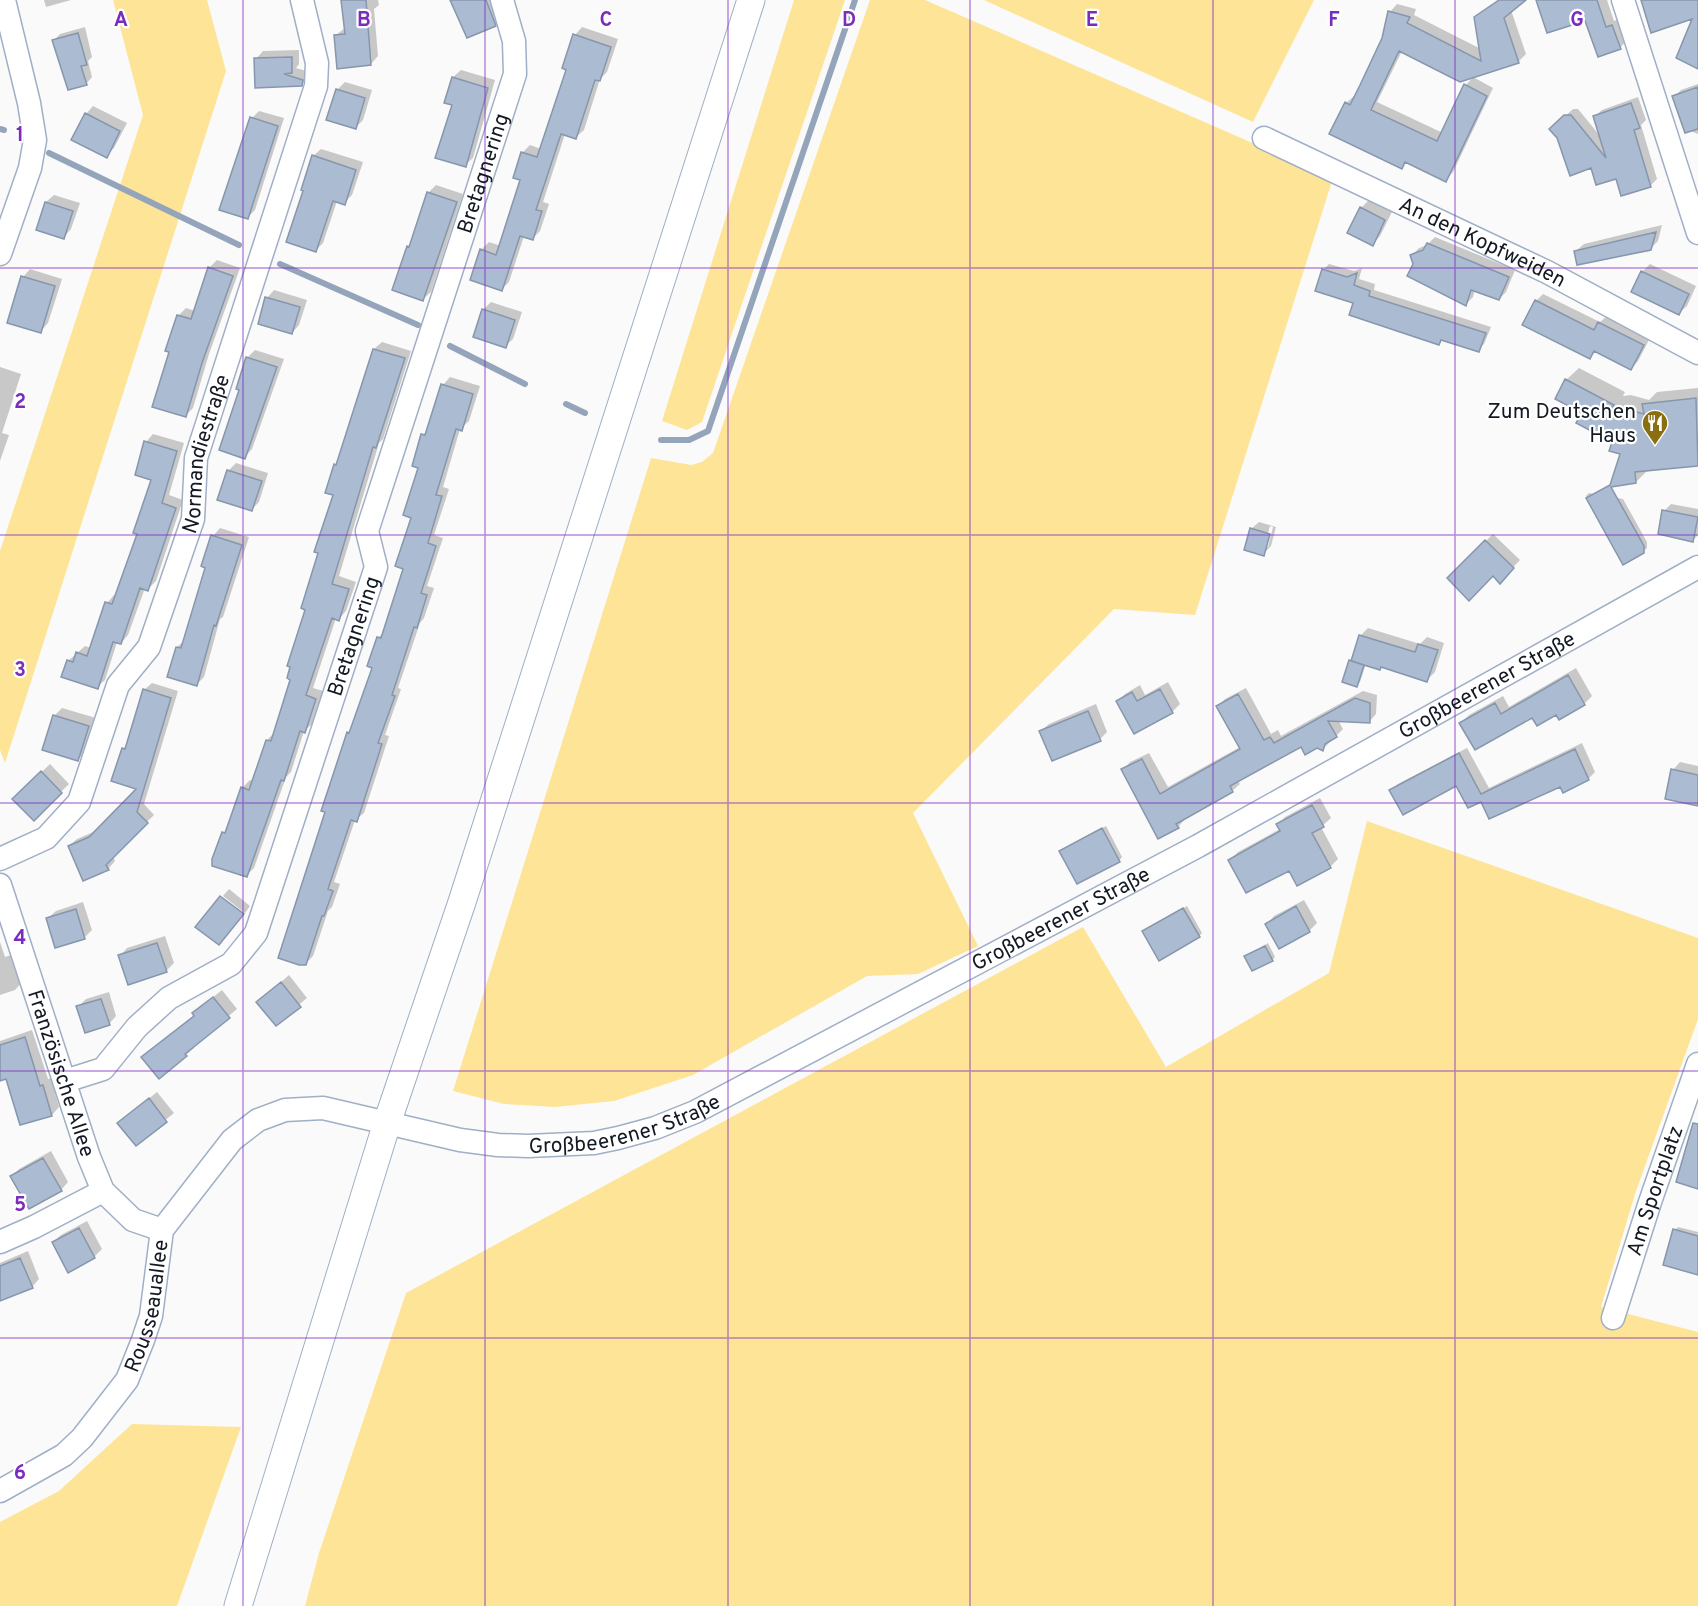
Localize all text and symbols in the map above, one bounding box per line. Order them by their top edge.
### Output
text: A [114,8,128,34]
text: B [357,8,371,34]
text: C [600,8,612,34]
text: D [842,8,856,34]
text: E [1086,8,1098,34]
text: F [1328,8,1340,34]
text: G [1570,8,1584,34]
street label: Bretagnering [452,110,516,237]
text: 1 [16,123,24,149]
street label: An den Kopfweiden [1394,192,1570,295]
street label: Normandiestraße [177,371,237,538]
text: 2 [14,390,26,416]
place label: Zum Deutschen Haus [1487,399,1636,450]
restaurant icon: Zum Deutschen Haus [1640,408,1670,446]
street label: Bretagnering [322,573,387,700]
street label: Großbeerener Straße [1394,626,1581,746]
text: 3 [14,658,26,684]
street label: Großbeerener Straße [967,862,1155,978]
text: 4 [14,926,26,952]
street label: Französische Allee [20,987,100,1161]
street label: Großbeerener Straße [528,1089,726,1161]
street label: Am Sportplatz [1622,1123,1690,1259]
text: 5 [14,1193,26,1219]
street label: Rousseauallee [119,1238,176,1377]
text: 6 [14,1461,26,1487]

